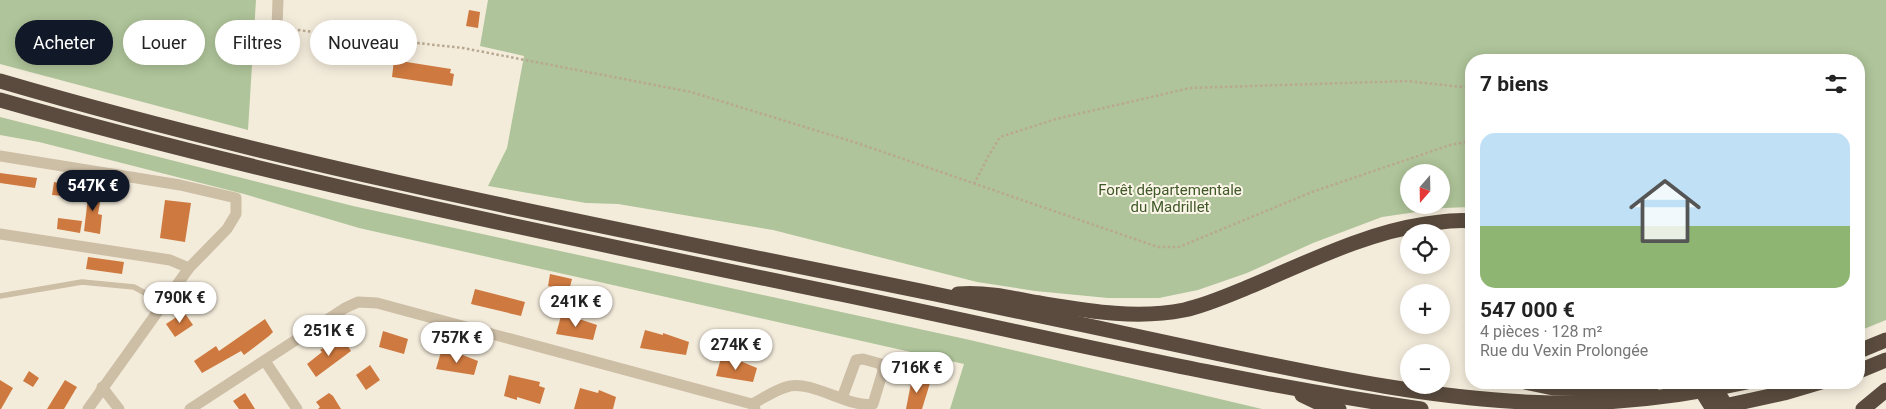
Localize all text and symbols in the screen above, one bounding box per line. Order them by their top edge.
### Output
chip: Acheter [15,20,113,65]
chip: Louer [123,20,205,65]
chip: Filtres [215,20,300,65]
chip: Nouveau [310,20,417,65]
icon: filters [1822,70,1850,98]
text: 7 biens [1480,72,1549,96]
north arrow [1400,164,1450,214]
map controls [1400,164,1450,394]
icon: home [1620,166,1710,256]
pin: 547K € [52,170,134,212]
text: 547K € [68,176,118,195]
park label: Forêt départementale du Madrillet [1098,181,1242,216]
button: locate [1400,224,1450,274]
pin: 790K € [139,282,221,324]
button: + [1400,284,1450,334]
pin: 241K € [535,286,617,328]
text: 790K € [155,288,205,307]
text: 241K € [551,292,601,311]
text: 547 000 € [1480,298,1575,322]
pin: 251K € [288,314,370,357]
text: 251K € [304,321,354,340]
pin: 757K € [416,322,498,364]
text: 4 pièces · 128 m² [1480,322,1602,341]
text: 757K € [432,328,482,347]
pin: 274K € [695,328,777,371]
text: 274K € [711,335,761,354]
text: Rue du Vexin Prolongée [1480,341,1648,360]
button: − [1400,344,1450,394]
pin: 716K € [876,352,958,394]
text: 716K € [892,358,942,377]

